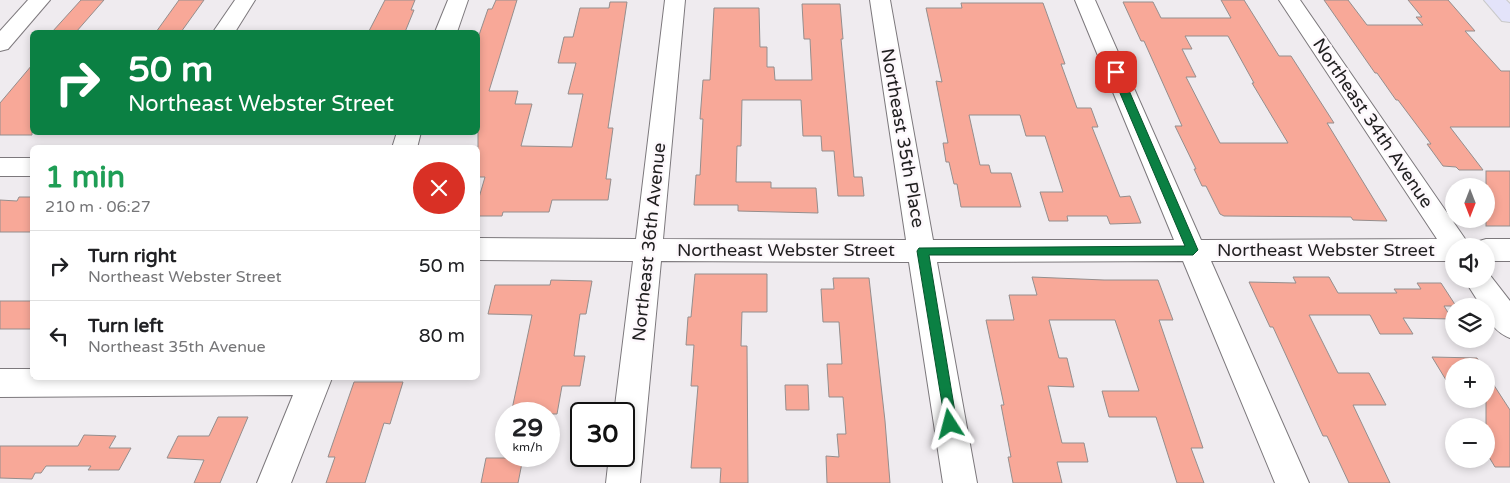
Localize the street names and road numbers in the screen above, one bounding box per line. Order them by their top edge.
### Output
street label: Northeast 34th Avenue [1308,34,1438,212]
street label: Northeast 35th Place [876,47,930,229]
street label: Northeast 36th Avenue [628,141,670,343]
street label: Northeast Webster Street [677,239,895,261]
street label: Northeast Webster Street [1217,239,1435,261]

